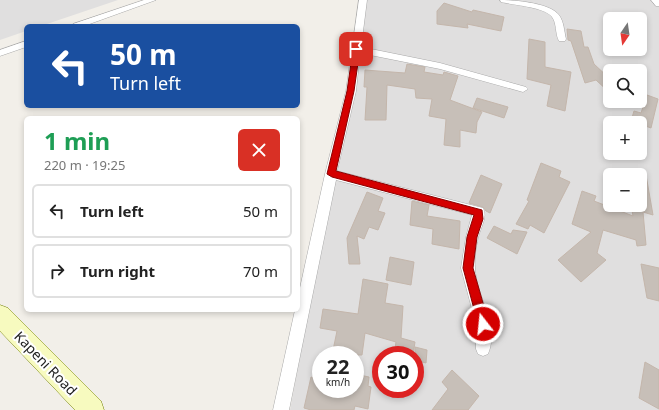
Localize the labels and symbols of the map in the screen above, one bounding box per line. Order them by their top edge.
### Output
north arrow [603,12,647,56]
pin [339,32,373,66]
position arrow [462,303,504,345]
street label: Kapeni Road [10,327,82,399]
speed limit sign: 30 [372,346,424,398]

